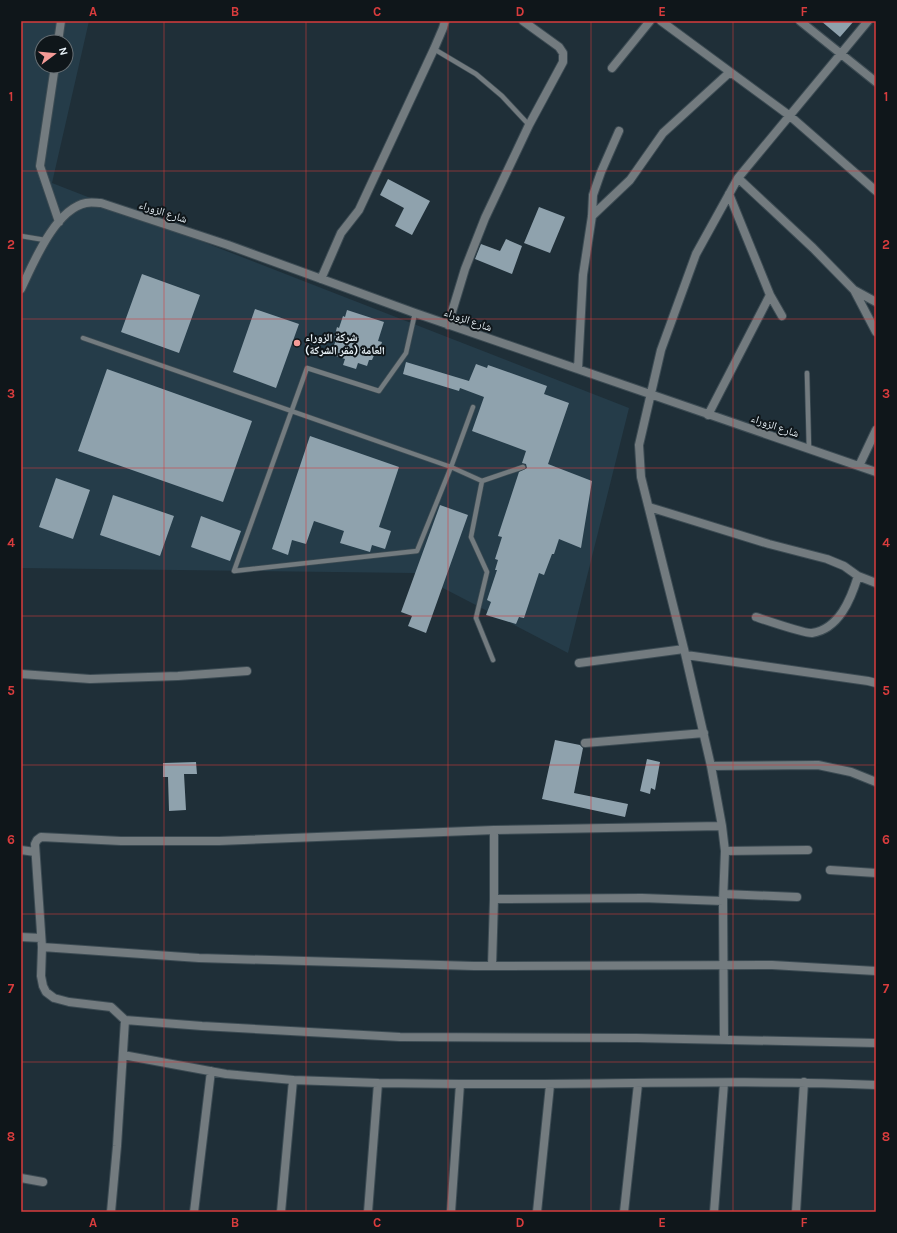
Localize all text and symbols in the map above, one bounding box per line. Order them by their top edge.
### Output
text: A [89,4,97,19]
text: B [231,4,239,19]
text: C [373,4,381,19]
text: D [516,4,525,19]
text: E [658,4,666,19]
text: F [800,4,808,19]
north arrow [34,34,74,74]
text: N [56,46,70,57]
text: 1 [9,89,13,104]
text: 1 [884,89,888,104]
street label: شارع الزوراء [137,198,189,226]
text: 2 [7,237,15,252]
text: 2 [882,237,890,252]
street label: شارع الزوراء [442,306,494,334]
place label: شركة الزوراء العامة (مقر الشركة) [305,331,385,357]
marker: شركة الزوراء العامة (مقر الشركة) [292,338,302,348]
text: 3 [7,386,15,401]
text: 3 [882,386,890,401]
street label: شارع الزوراء [749,412,801,440]
text: 4 [7,535,15,550]
text: 4 [882,535,890,550]
text: 5 [7,683,15,698]
text: 5 [882,683,890,698]
text: 6 [7,832,15,847]
text: 6 [882,832,890,847]
text: 7 [8,981,15,996]
text: 7 [883,981,890,996]
text: 8 [7,1129,15,1144]
text: 8 [882,1129,890,1144]
text: A [89,1215,97,1230]
text: B [231,1215,239,1230]
text: C [373,1215,381,1230]
text: D [516,1215,525,1230]
text: E [658,1215,666,1230]
text: F [800,1215,808,1230]

